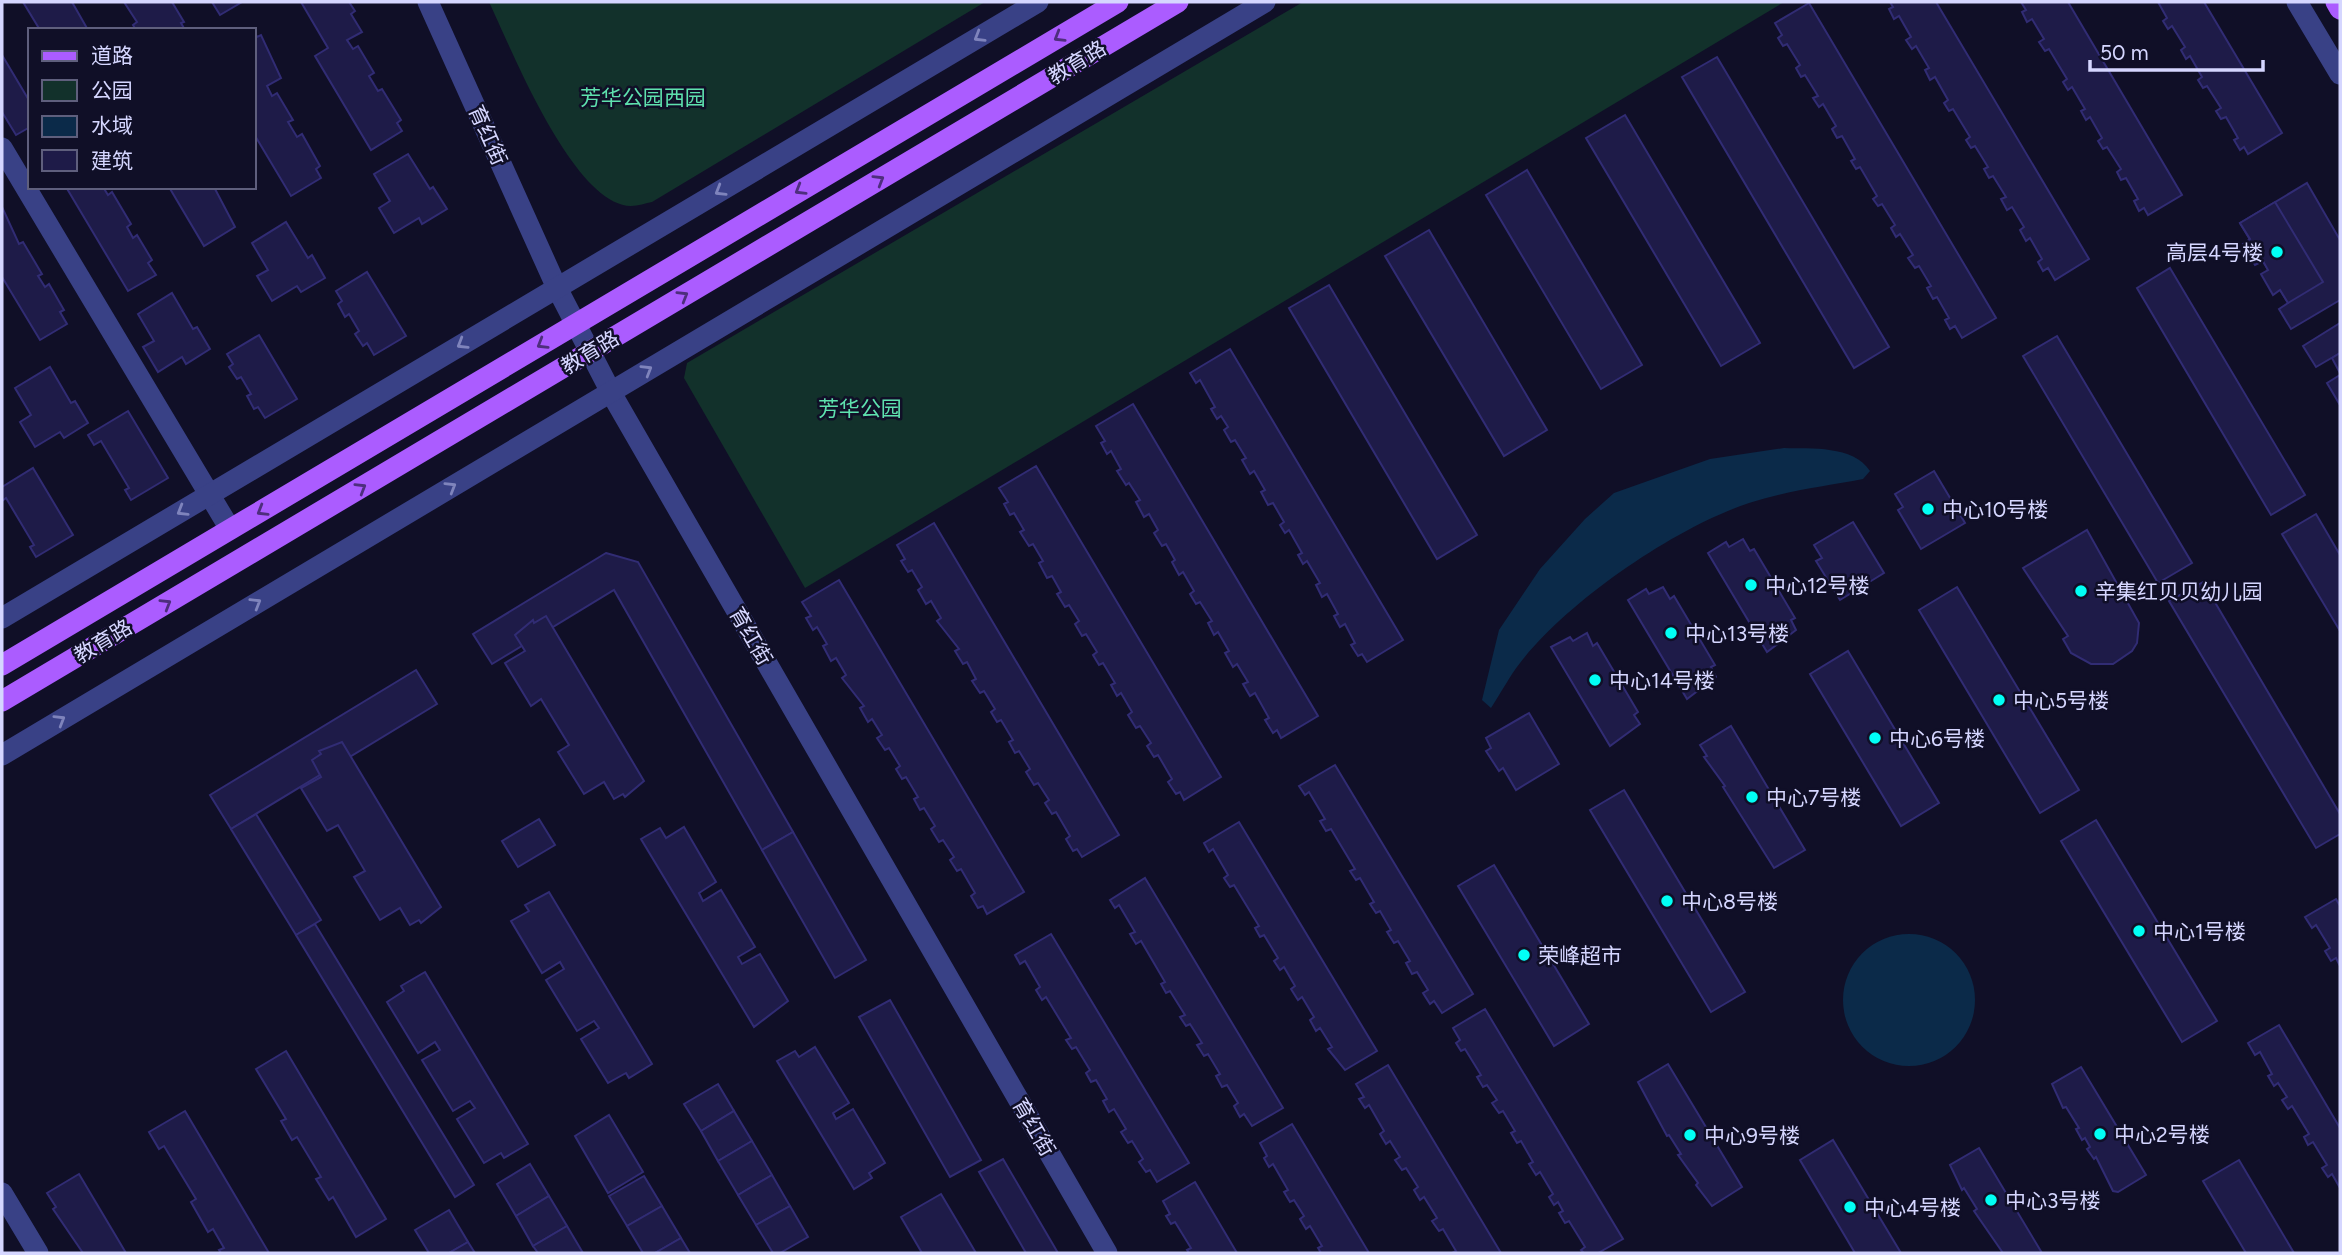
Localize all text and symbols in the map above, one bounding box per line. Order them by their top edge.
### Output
legend [28,28,256,189]
one-way arrow [974,28,987,41]
one-way arrow [1054,28,1067,41]
scale bar [2090,28,2263,72]
street label: 教育路 [1044,35,1110,89]
text: 50 m [2100,40,2149,65]
text: 道路 [91,43,133,68]
text: 公园 [91,78,133,103]
park label: 芳华公园西园 [580,85,706,110]
street label: 育红街 [464,101,512,169]
text: 水域 [91,113,133,138]
text: 建筑 [91,148,133,173]
one-way arrow [871,175,884,188]
one-way arrow [715,182,728,195]
one-way arrow [795,182,808,195]
place label: 高层4号楼 [2166,240,2263,265]
marker: 高层4号楼 [2269,244,2285,260]
one-way arrow [676,292,689,305]
street label: 教育路 [557,325,623,379]
one-way arrow [456,336,469,349]
one-way arrow [536,336,549,349]
one-way arrow [639,365,652,378]
park label: 芳华公园 [818,396,902,421]
one-way arrow [444,482,457,495]
one-way arrow [354,483,367,496]
place label: 中心10号楼 [1942,497,2048,522]
marker: 中心10号楼 [1920,501,1936,517]
one-way arrow [256,502,269,515]
one-way arrow [176,503,189,516]
place label: 中心12号楼 [1765,573,1869,598]
marker: 中心12号楼 [1743,577,1759,593]
place label: 辛集红贝贝幼儿园 [2095,579,2263,604]
marker: 辛集红贝贝幼儿园 [2073,583,2089,599]
one-way arrow [248,598,261,611]
one-way arrow [158,599,171,612]
street label: 育红街 [724,602,778,670]
street label: 教育路 [70,614,136,668]
place label: 中心13号楼 [1685,621,1789,646]
marker: 中心13号楼 [1663,625,1679,641]
place label: 中心14号楼 [1609,668,1715,693]
marker: 中心14号楼 [1587,672,1603,688]
place label: 中心5号楼 [2013,688,2109,713]
marker: 中心5号楼 [1991,692,2007,708]
one-way arrow [53,715,66,728]
place label: 中心6号楼 [1889,726,1985,751]
marker: 中心6号楼 [1867,730,1883,746]
place label: 中心7号楼 [1766,785,1861,810]
marker: 中心7号楼 [1744,789,1760,805]
place label: 中心8号楼 [1681,889,1778,914]
marker: 中心8号楼 [1659,893,1675,909]
place label: 中心1号楼 [2153,919,2246,944]
marker: 中心1号楼 [2131,923,2147,939]
place label: 荣峰超市 [1538,943,1622,968]
marker: 荣峰超市 [1516,947,1532,963]
street label: 育红街 [1007,1093,1061,1161]
place label: 中心2号楼 [2114,1122,2210,1147]
place label: 中心9号楼 [1704,1123,1800,1148]
marker: 中心2号楼 [2092,1126,2108,1142]
marker: 中心9号楼 [1682,1127,1698,1143]
place label: 中心3号楼 [2005,1188,2100,1213]
marker: 中心3号楼 [1983,1192,1999,1208]
place label: 中心4号楼 [1864,1195,1961,1220]
marker: 中心4号楼 [1842,1199,1858,1215]

